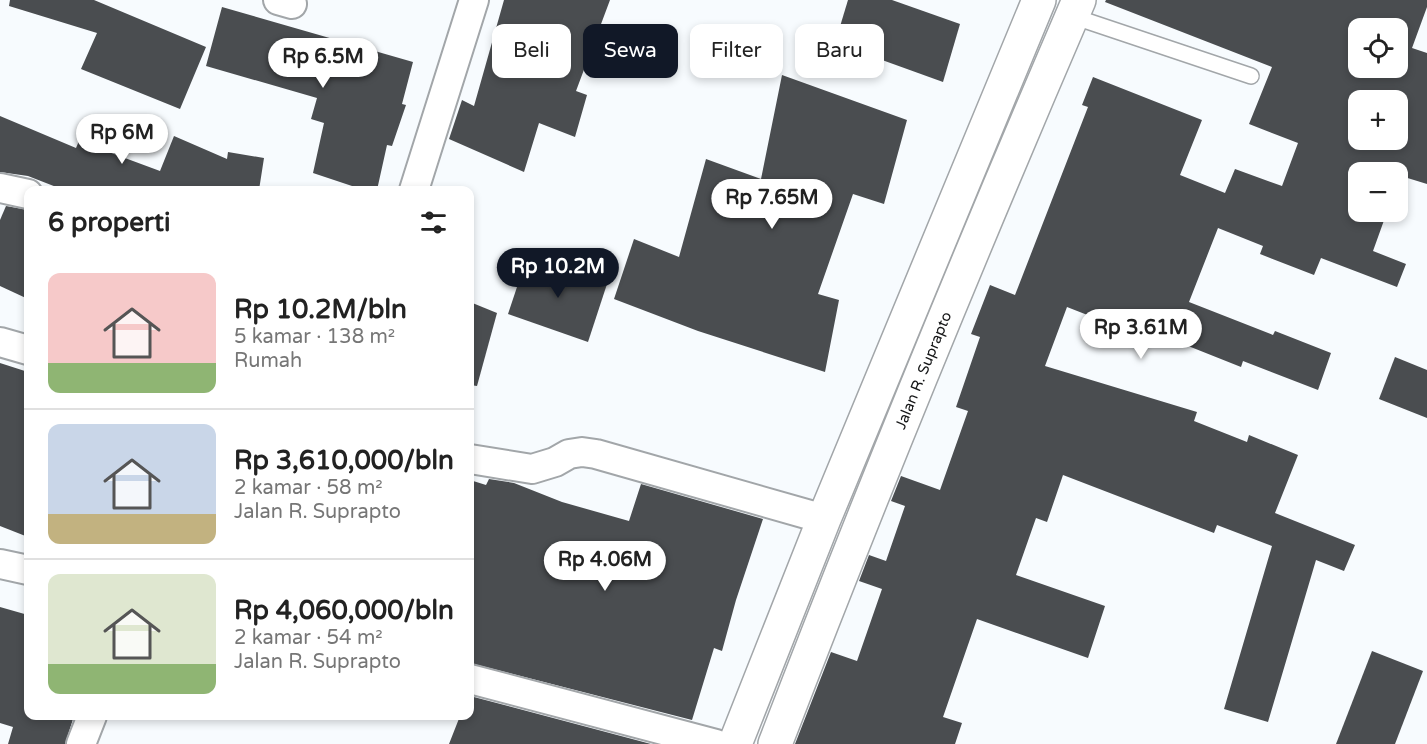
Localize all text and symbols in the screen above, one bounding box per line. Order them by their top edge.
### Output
map controls [1348,18,1408,222]
button: locate [1348,18,1408,78]
chip: Beli [492,24,571,78]
chip: Sewa [583,24,678,78]
chip: Filter [690,24,783,78]
chip: Baru [795,24,884,78]
pin: Rp 6.5M [268,38,378,89]
text: Rp 6.5M [282,45,364,69]
button: + [1348,90,1408,150]
pin: Rp 6M [80,114,164,165]
text: Rp 6M [90,121,154,145]
button: − [1348,162,1408,222]
pin: Rp 7.65M [710,179,834,230]
text: Rp 7.65M [725,186,819,210]
icon: filters [417,206,450,239]
text: 6 properti [48,207,170,238]
pin: Rp 10.2M [496,248,620,299]
text: Rp 10.2M [511,255,605,279]
text: Rp 10.2M/bln [234,294,407,325]
icon: home [96,297,168,369]
street label: Jalan R. Suprapto [891,309,955,432]
pin: Rp 3.61M [1079,309,1203,360]
text: Rp 3.61M [1094,316,1188,340]
text: 5 kamar · 138 m² [234,325,395,349]
text: Rumah [234,349,302,373]
text: Rp 3,610,000/bln [234,445,454,476]
icon: home [96,448,168,520]
text: 2 kamar · 58 m² [234,476,383,500]
text: Jalan R. Suprapto [234,500,401,524]
pin: Rp 4.06M [543,541,667,592]
text: Rp 4.06M [558,548,652,572]
text: Rp 4,060,000/bln [234,595,454,626]
icon: home [96,598,168,670]
text: 2 kamar · 54 m² [234,626,383,650]
text: Jalan R. Suprapto [234,650,401,674]

